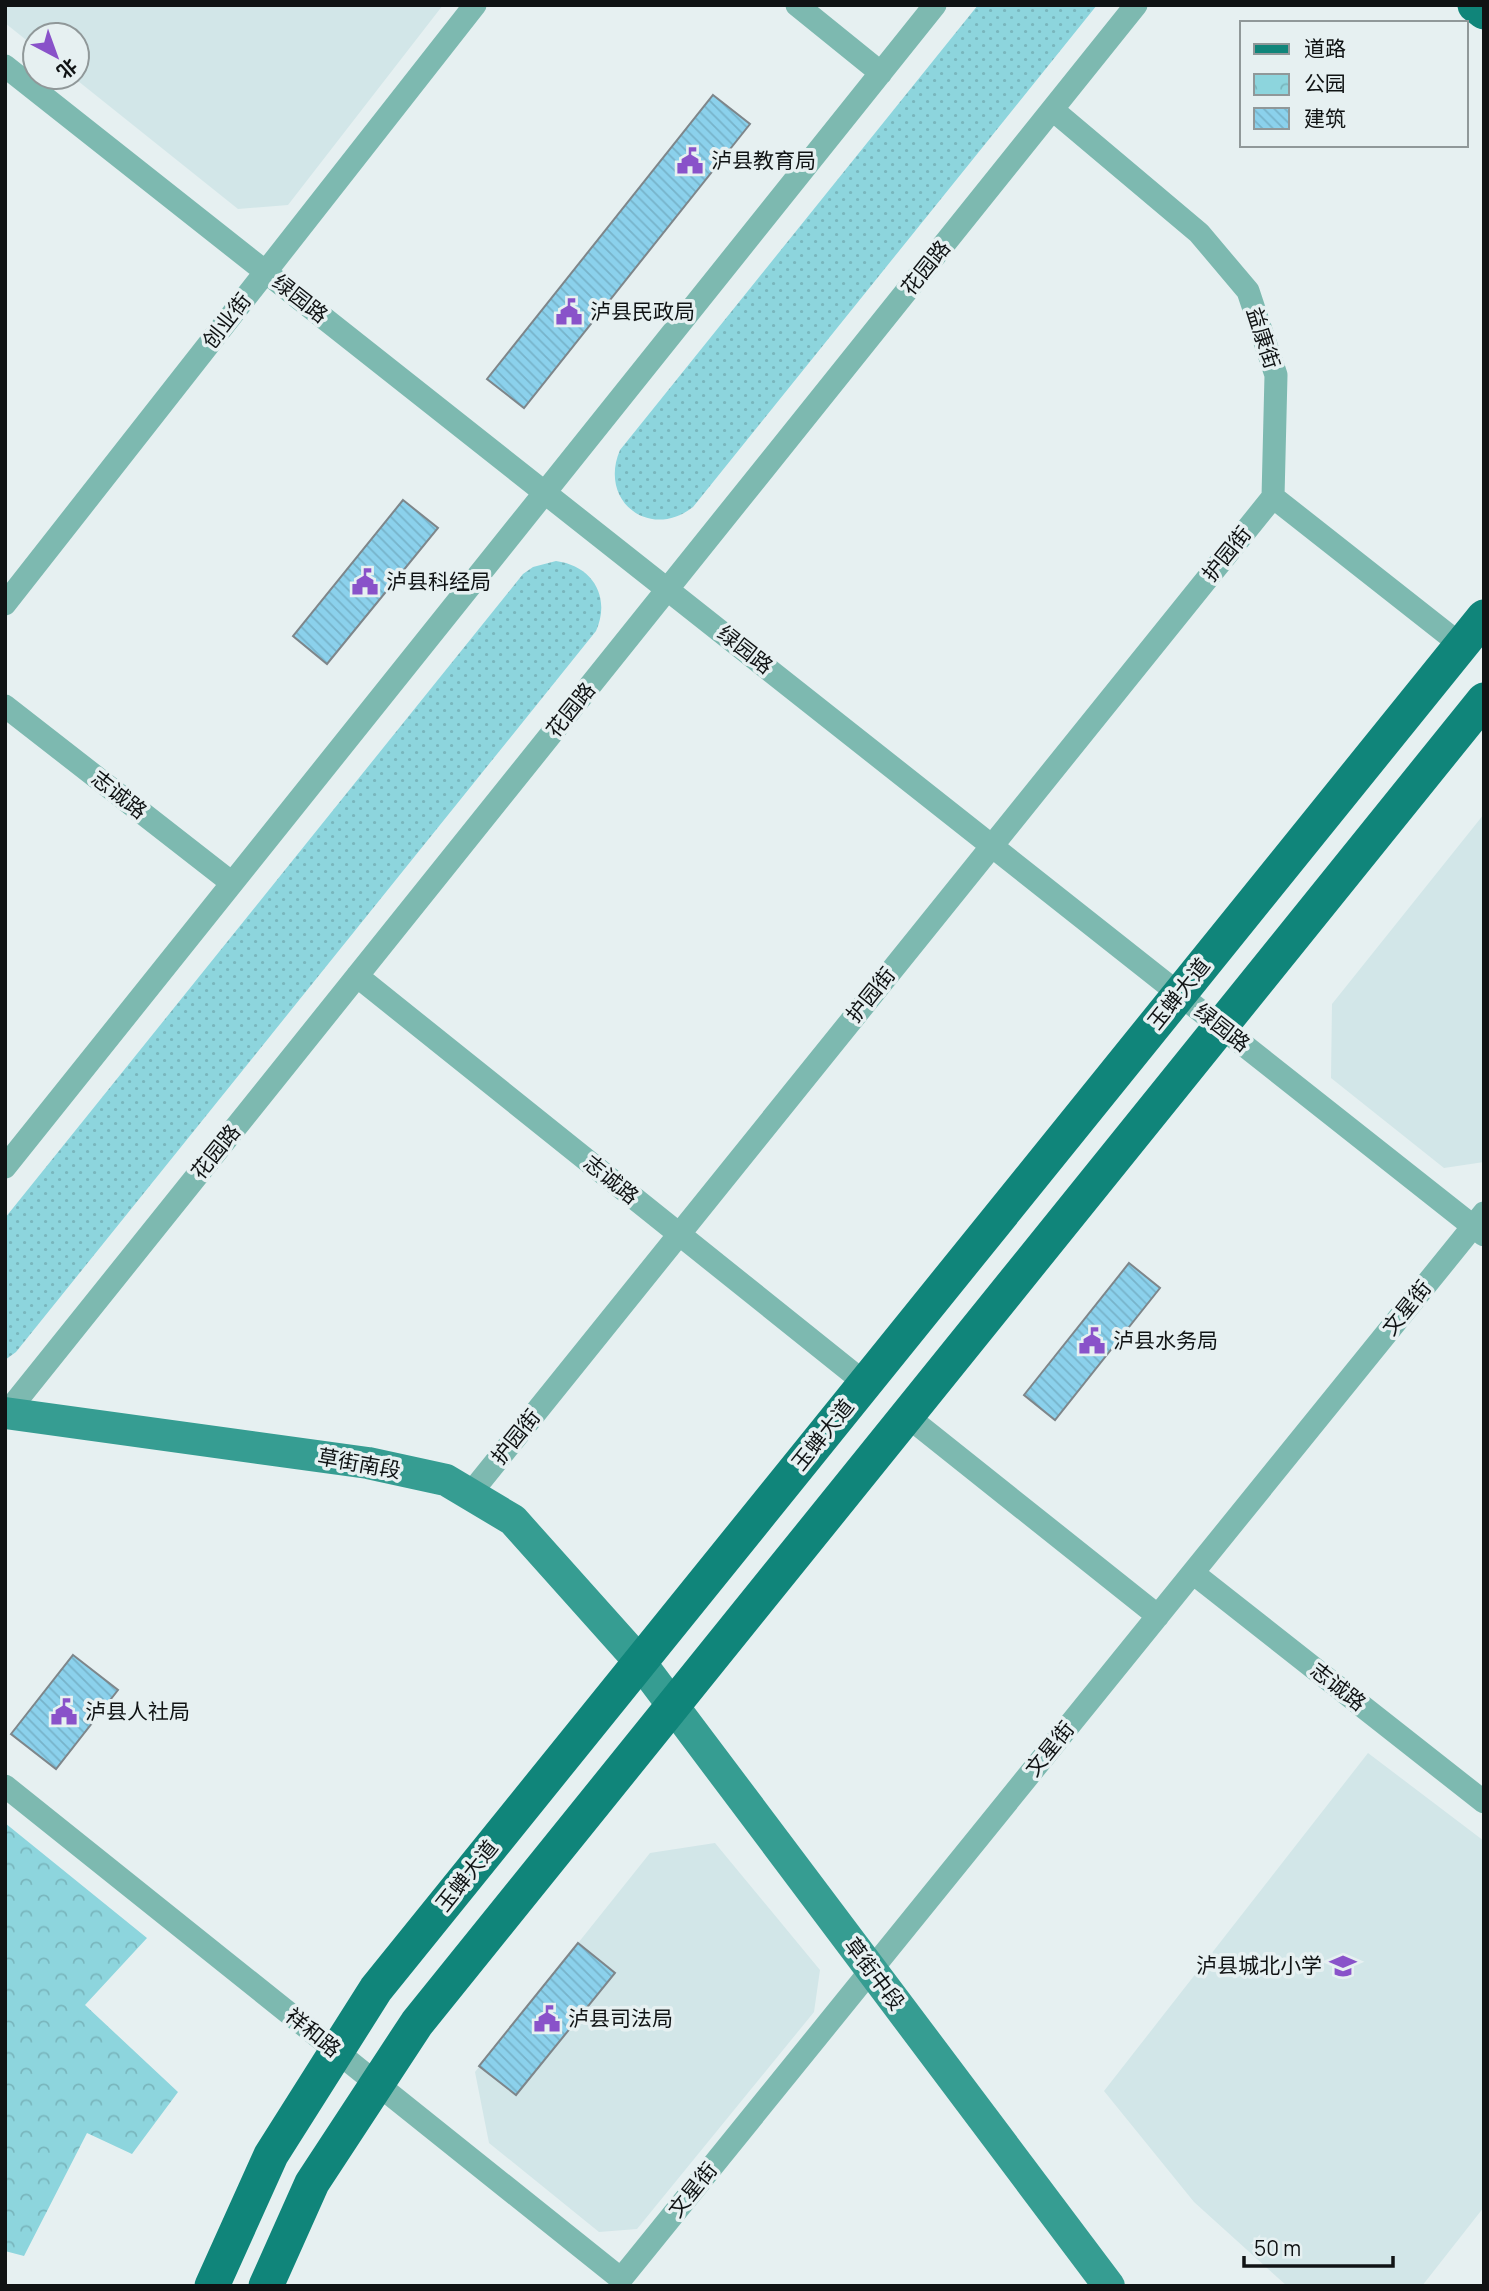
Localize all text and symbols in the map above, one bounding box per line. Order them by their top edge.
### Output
north arrow [21,21,91,91]
legend [1240,21,1468,147]
text: 道路 [1304,34,1346,62]
text: 北 [51,53,83,85]
text: 公园 [1304,69,1346,97]
text: 建筑 [1304,104,1346,132]
public building icon: 泸县教育局 [675,146,705,176]
place label: 泸县教育局 [711,146,816,174]
street label: 花园路 [895,234,956,301]
street label: 绿园路 [267,268,334,329]
street label: 创业街 [196,287,257,354]
public building icon: 泸县民政局 [554,297,584,327]
place label: 泸县民政局 [590,297,695,325]
street label: 益康街 [1241,303,1287,372]
street label: 护园街 [1196,520,1257,587]
public building icon: 泸县科经局 [350,567,380,597]
place label: 泸县科经局 [386,567,491,595]
street label: 绿园路 [712,619,779,680]
street label: 花园路 [540,676,601,743]
street label: 志诚路 [86,764,153,825]
street label: 玉蝉大道 [1141,952,1216,1035]
street label: 护园街 [840,961,901,1028]
street label: 绿园路 [1189,997,1256,1058]
street label: 花园路 [185,1118,246,1185]
street label: 志诚路 [578,1149,645,1210]
street label: 文星街 [1376,1274,1437,1341]
public building icon: 泸县水务局 [1077,1326,1107,1356]
place label: 泸县水务局 [1113,1326,1218,1354]
street label: 玉蝉大道 [785,1393,860,1476]
street label: 护园街 [485,1403,546,1470]
street label: 草街南段 [315,1442,403,1484]
street label: 志诚路 [1305,1656,1372,1717]
public building icon: 泸县人社局 [49,1697,79,1727]
place label: 泸县人社局 [85,1697,190,1725]
street label: 文星街 [1019,1715,1080,1782]
street label: 玉蝉大道 [429,1834,504,1917]
street label: 草街中段 [838,1931,911,2015]
place label: 泸县城北小学 [1196,1951,1322,1979]
school or university icon: 泸县城北小学 [1328,1951,1358,1981]
street label: 祥和路 [280,2002,347,2063]
public building icon: 泸县司法局 [532,2004,562,2034]
place label: 泸县司法局 [568,2004,673,2032]
street label: 文星街 [662,2156,723,2223]
scale bar [1244,2224,1393,2268]
text: 50 m [1254,2234,1301,2262]

